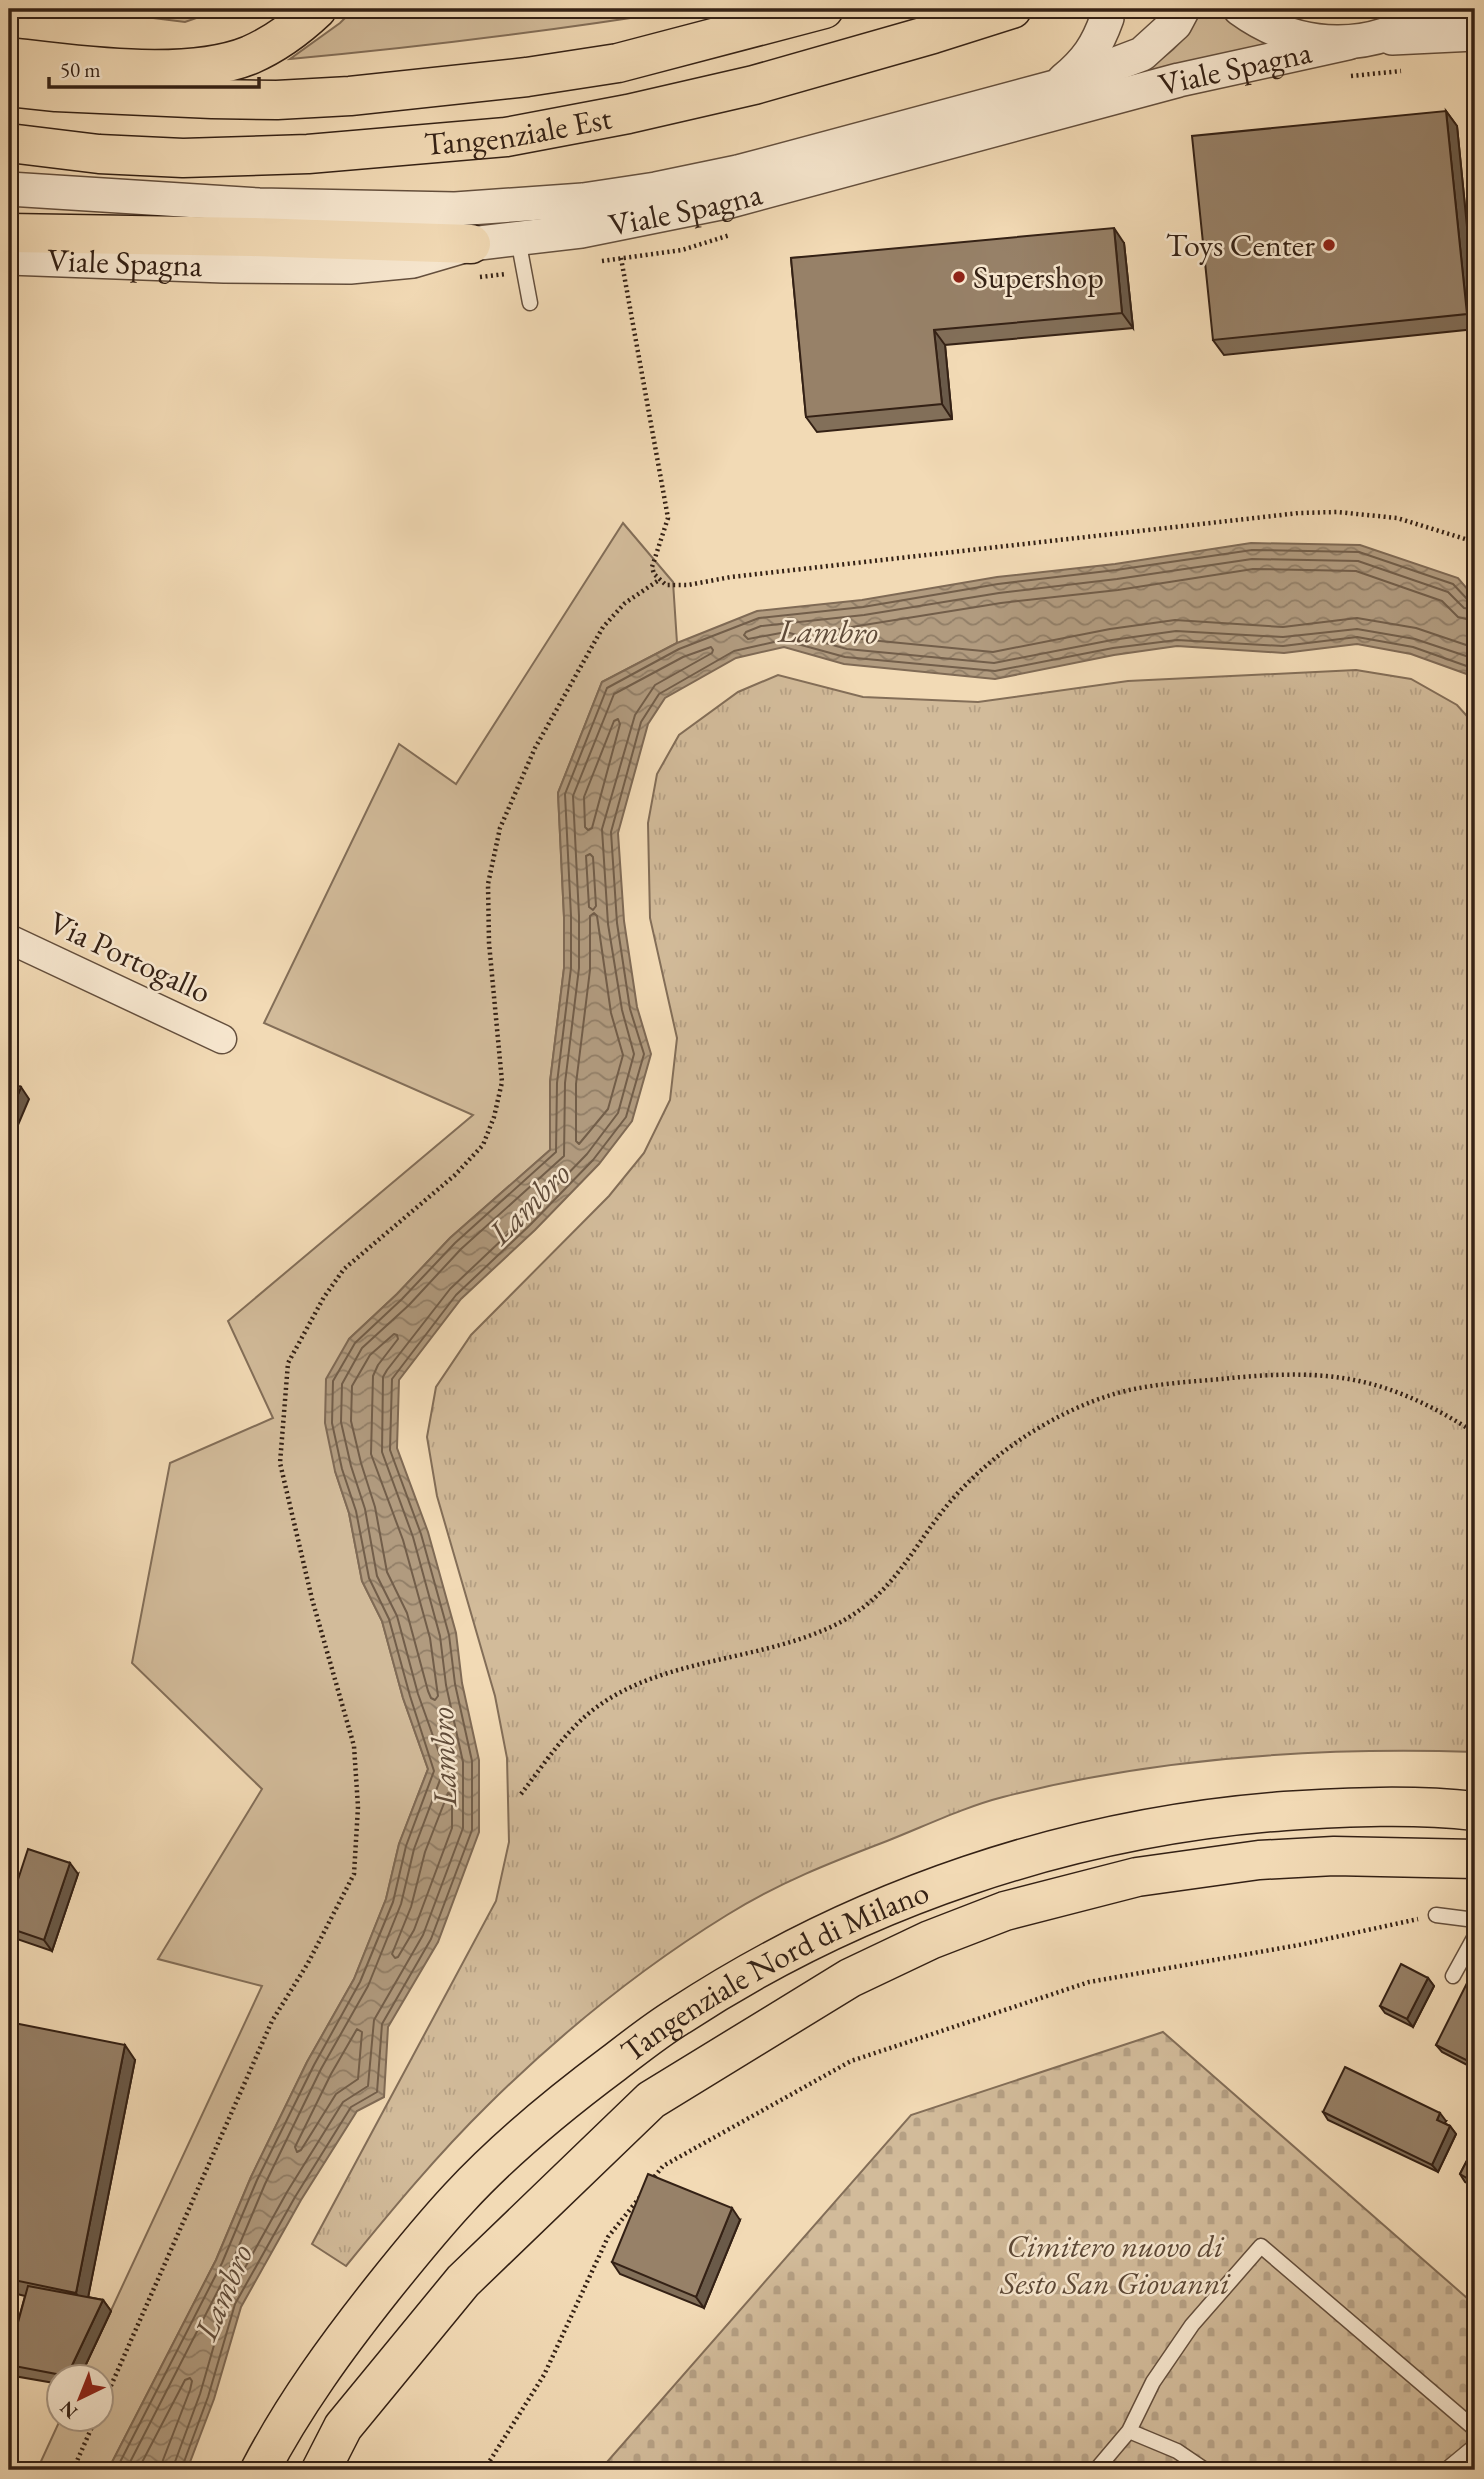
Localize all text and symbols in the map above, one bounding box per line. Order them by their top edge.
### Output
street label: Viale Spagna [1154,31,1316,106]
scale bar [49,46,259,90]
text: 50 m [60,56,101,83]
street label: Tangenziale Est [423,97,615,165]
street label: Viale Spagna [605,172,767,246]
place label: Toys Center [1166,224,1315,266]
marker: Toys Center [1321,237,1337,253]
street label: Viale Spagna [47,238,204,286]
place label: Supershop [973,256,1104,298]
marker: Supershop [951,269,967,285]
water label: Lambro [777,609,878,653]
street label: Via Portogallo [42,901,218,1013]
water label: Lambro [478,1152,580,1254]
water label: Lambro [420,1706,466,1809]
street label: Tangenziale Nord di Milano [612,1871,935,2071]
park label: Cimitero nuovo di Sesto San Giovanni [999,2225,1231,2304]
water label: Lambro [183,2238,262,2347]
north arrow [46,2364,116,2434]
text: N [54,2395,83,2424]

